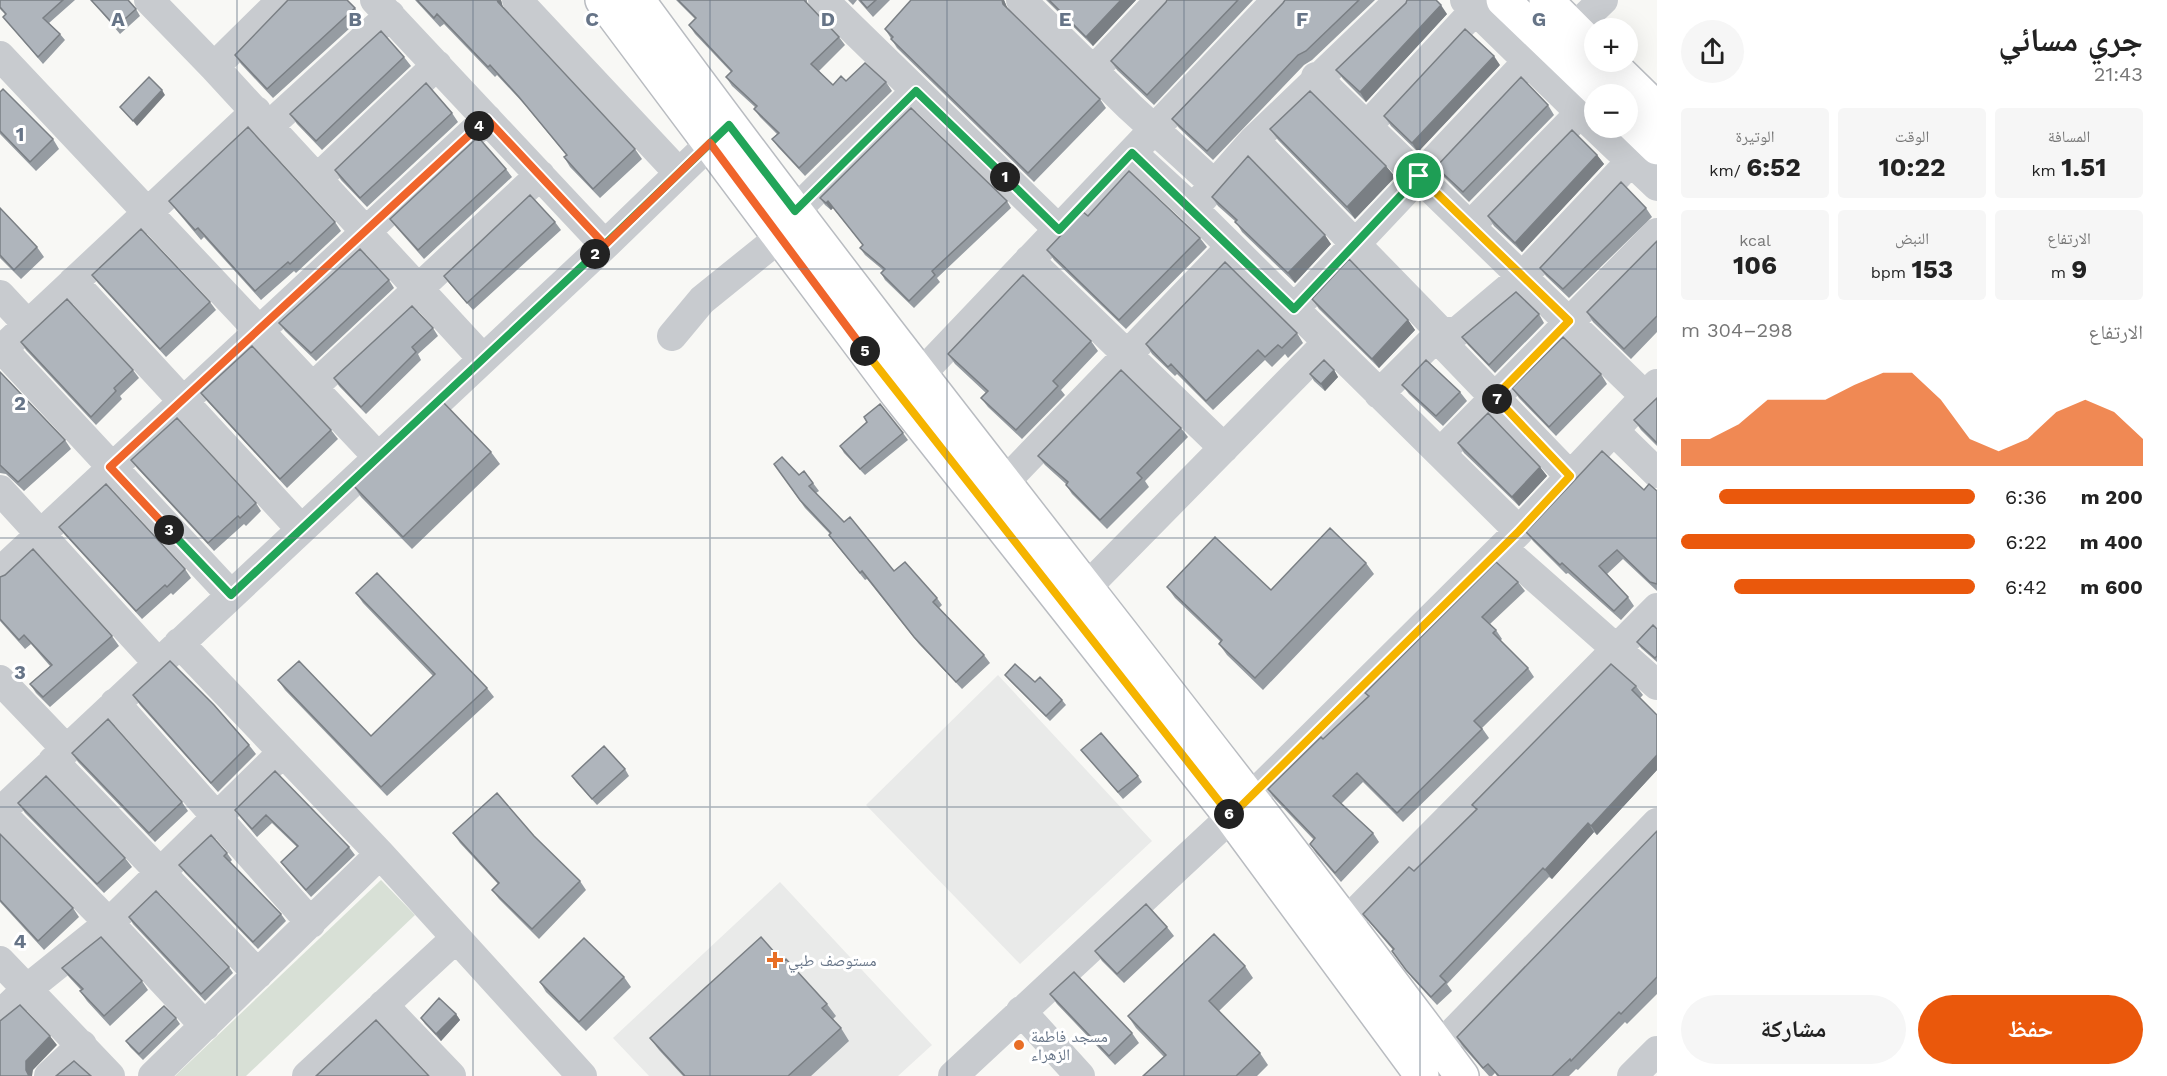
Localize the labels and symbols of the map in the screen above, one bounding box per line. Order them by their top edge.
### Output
text: A [111,7,125,31]
text: B [348,7,362,31]
text: C [585,7,599,31]
text: D [821,7,835,31]
text: E [1059,7,1071,31]
text: F [1296,7,1308,31]
text: G [1532,7,1546,31]
pin: 4 [464,111,494,141]
text: 1 [16,122,24,146]
pin [1393,150,1444,201]
pin: 1 [990,162,1020,192]
pin: 2 [580,239,610,269]
pin: 5 [850,336,880,366]
pin: 7 [1482,384,1512,414]
text: 2 [14,391,26,415]
pin: 3 [154,515,184,545]
text: 3 [14,660,26,684]
pin: 6 [1214,799,1244,829]
text: 4 [14,929,27,953]
marker: مستوصف طبي [766,951,784,969]
place label: مستوصف طبي [788,951,876,973]
place label: مسجد فاطمة الزهراء [1031,1027,1108,1064]
marker: مسجد فاطمة الزهراء [1012,1038,1026,1052]

